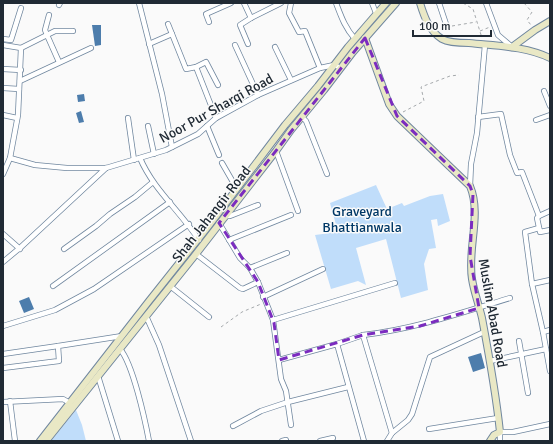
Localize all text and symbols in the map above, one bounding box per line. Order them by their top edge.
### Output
scale bar [413,12,491,38]
text: 100 m [419,19,451,34]
street label: Noor Pur Sharqi Road [156,70,276,147]
street label: Shah Jahangir Road [168,163,254,266]
park label: Graveyard Bhattianwala [322,203,402,236]
street label: Muslim Abad Road [475,257,510,369]

